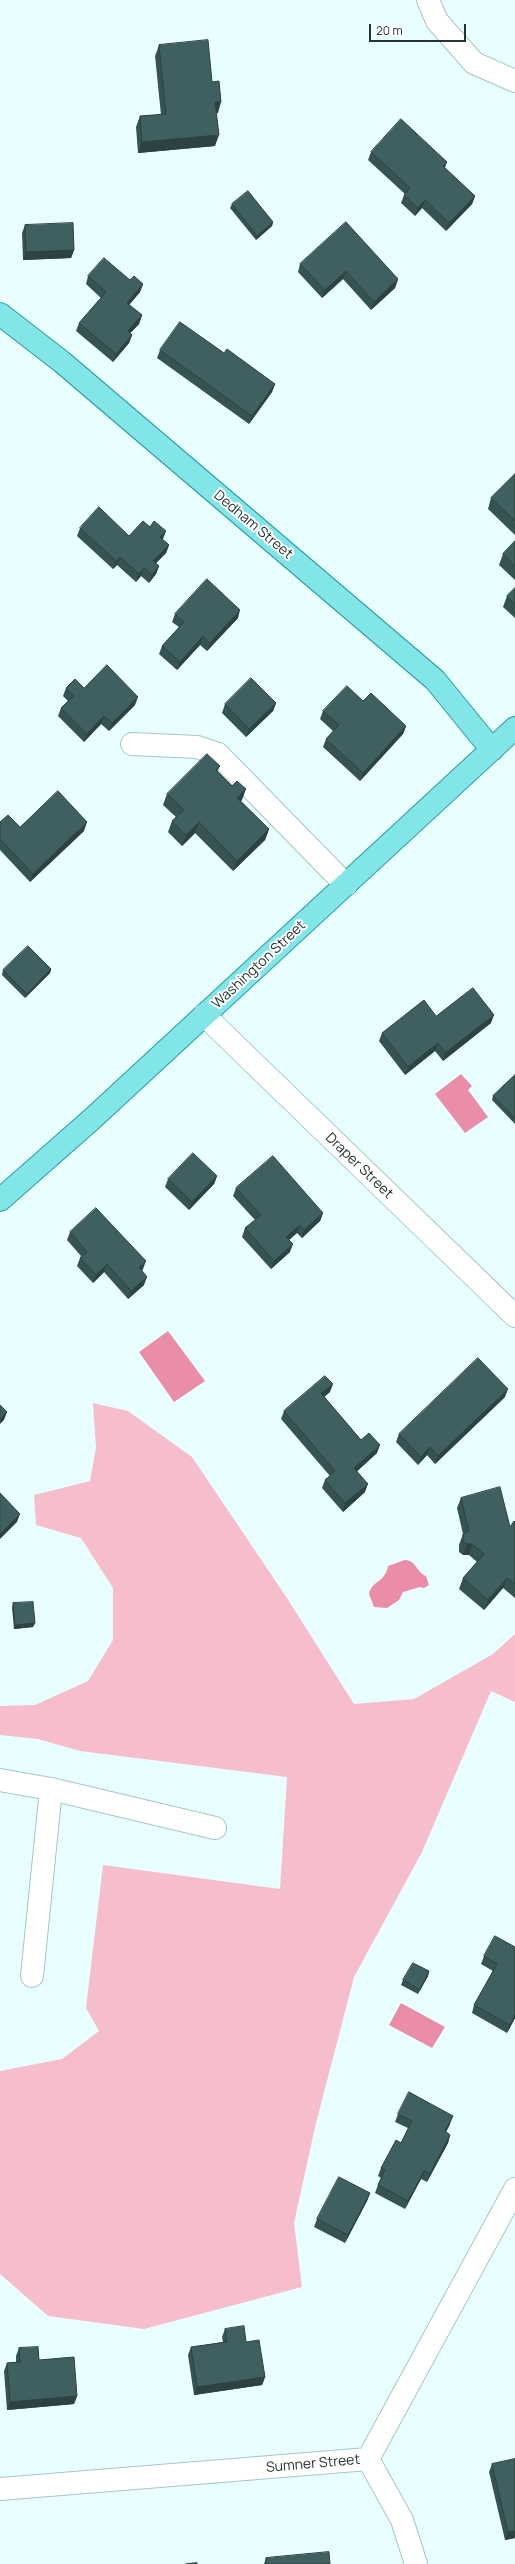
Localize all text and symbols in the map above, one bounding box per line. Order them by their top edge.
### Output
scale bar [371,16,468,42]
text: 20 m [376,22,403,39]
street label: Dedham Street [210,487,296,563]
street label: Washington Street [209,917,309,1013]
street label: Draper Street [322,1130,396,1202]
street label: Sumner Street [265,2452,361,2476]

